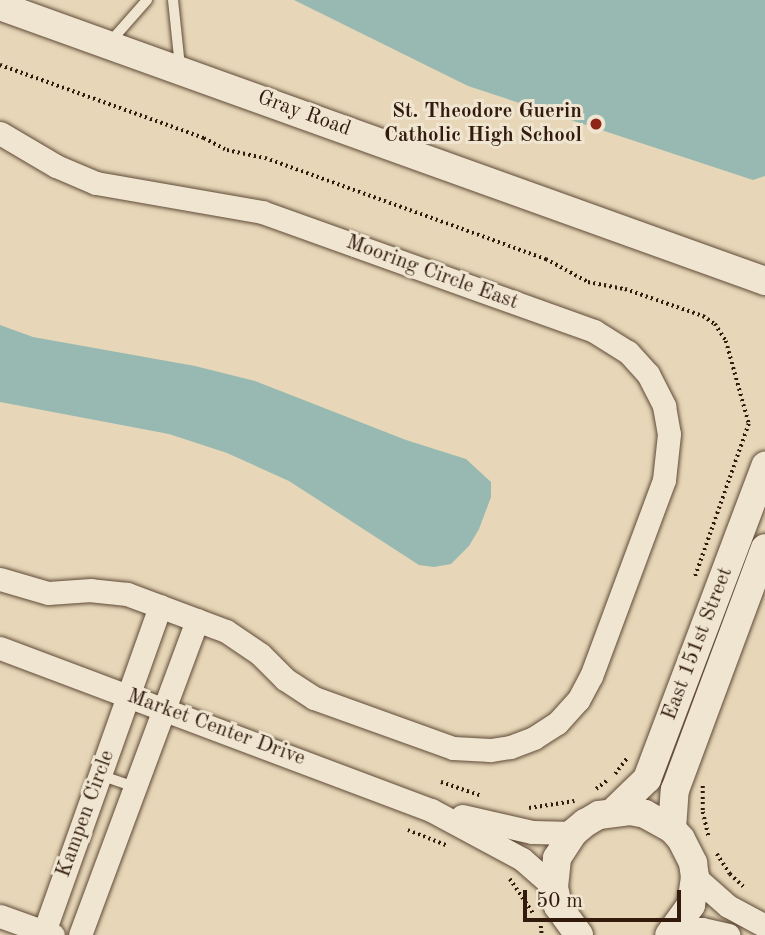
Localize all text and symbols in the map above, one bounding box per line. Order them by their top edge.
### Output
street label: Gray Road [254,85,354,143]
place label: St. Theodore Guerin Catholic High School [384,99,582,149]
marker: St. Theodore Guerin Catholic High School [588,116,604,132]
street label: Mooring Circle East [343,230,521,316]
street label: East 151st Street [657,564,739,724]
street label: Market Center Drive [124,684,308,772]
street label: Kampen Circle [51,747,121,881]
scale bar [527,876,684,920]
text: 50 m [536,891,583,912]

